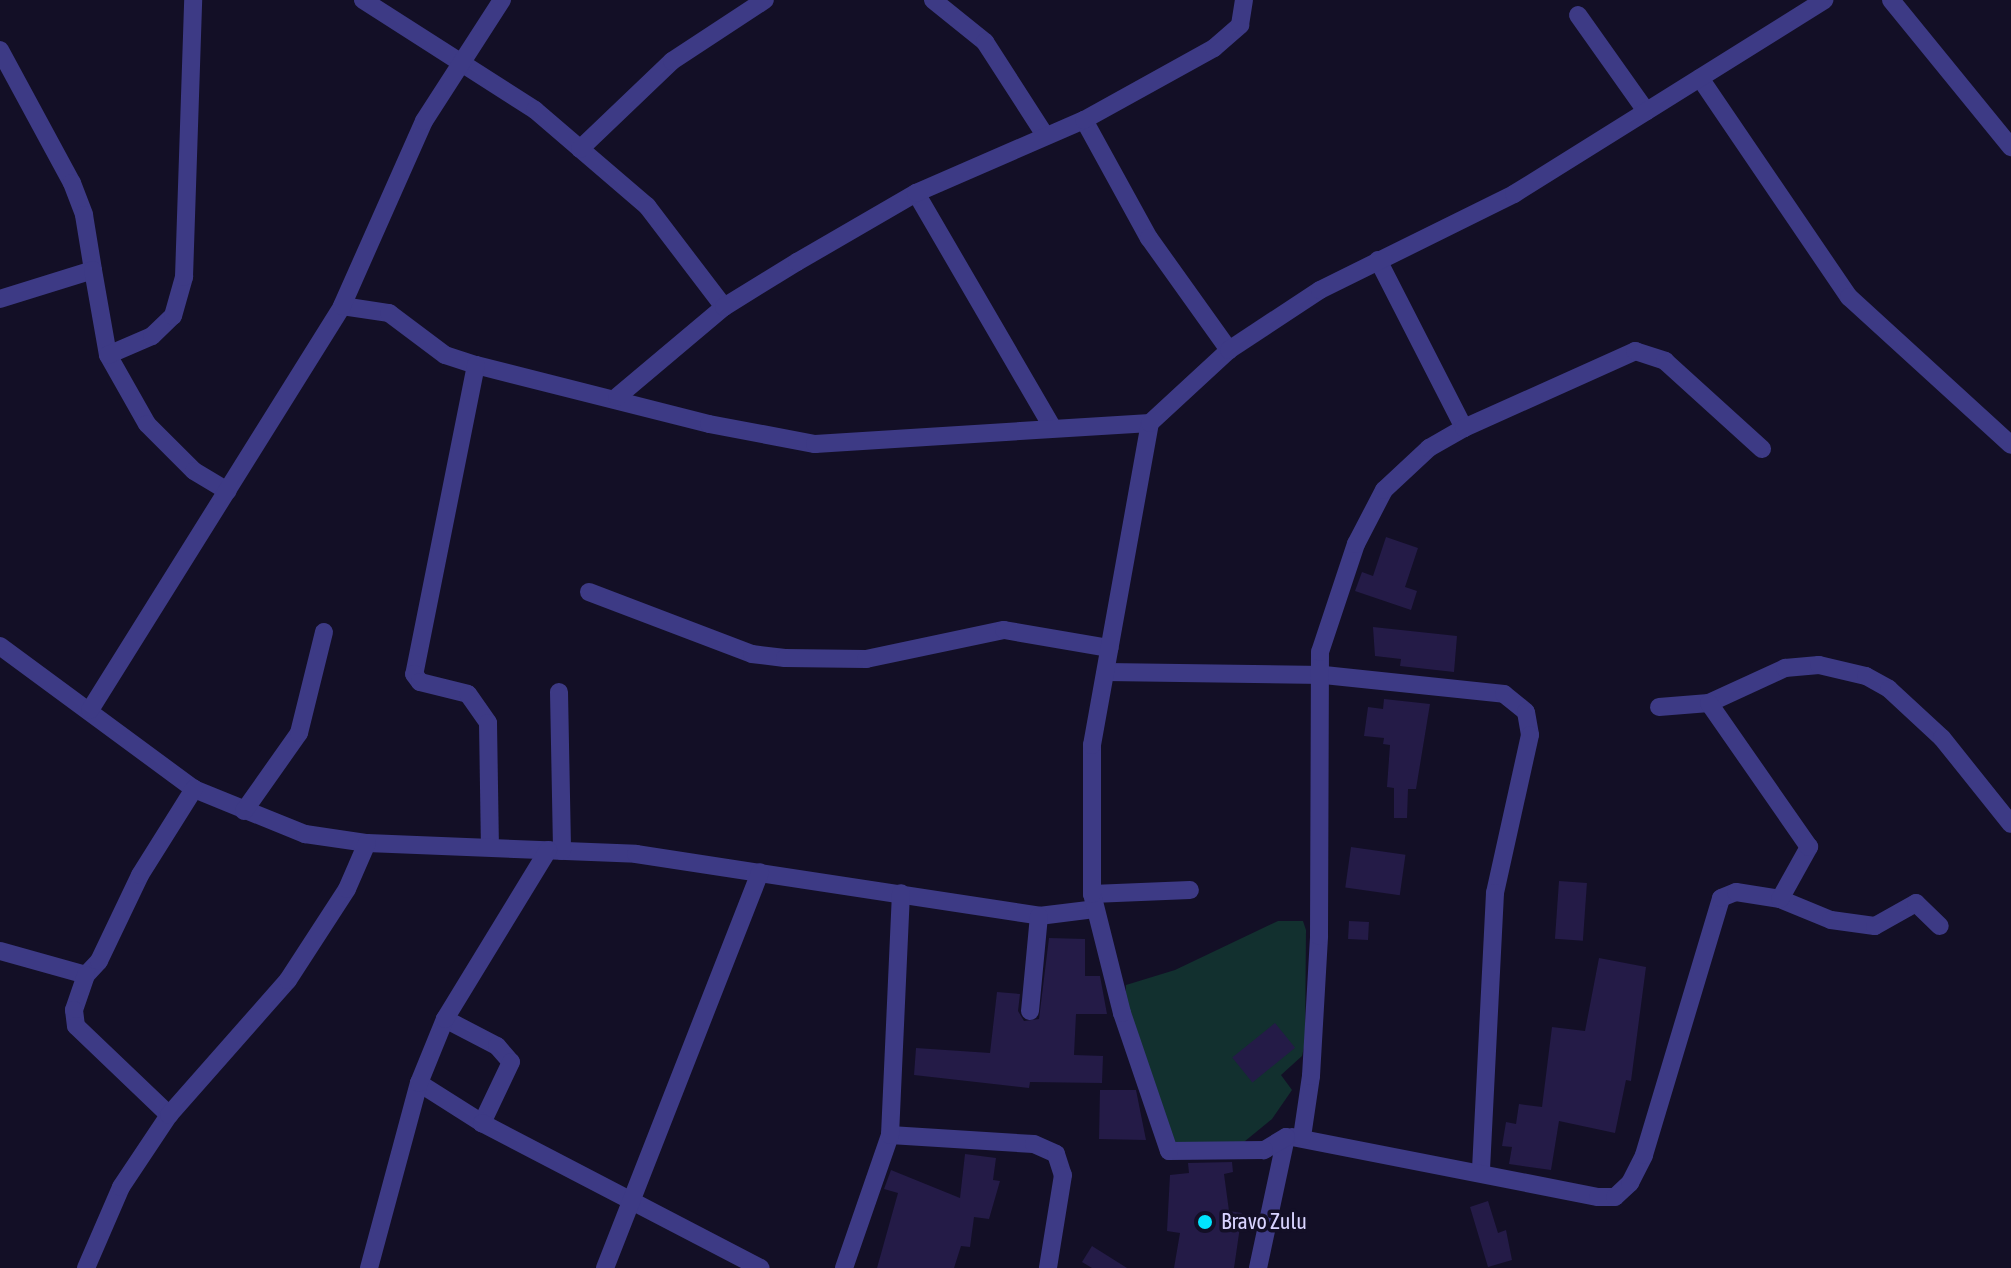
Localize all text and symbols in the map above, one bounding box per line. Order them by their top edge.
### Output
place label: Bravo Zulu [1221,1209,1307,1235]
marker: Bravo Zulu [1196,1213,1214,1231]

